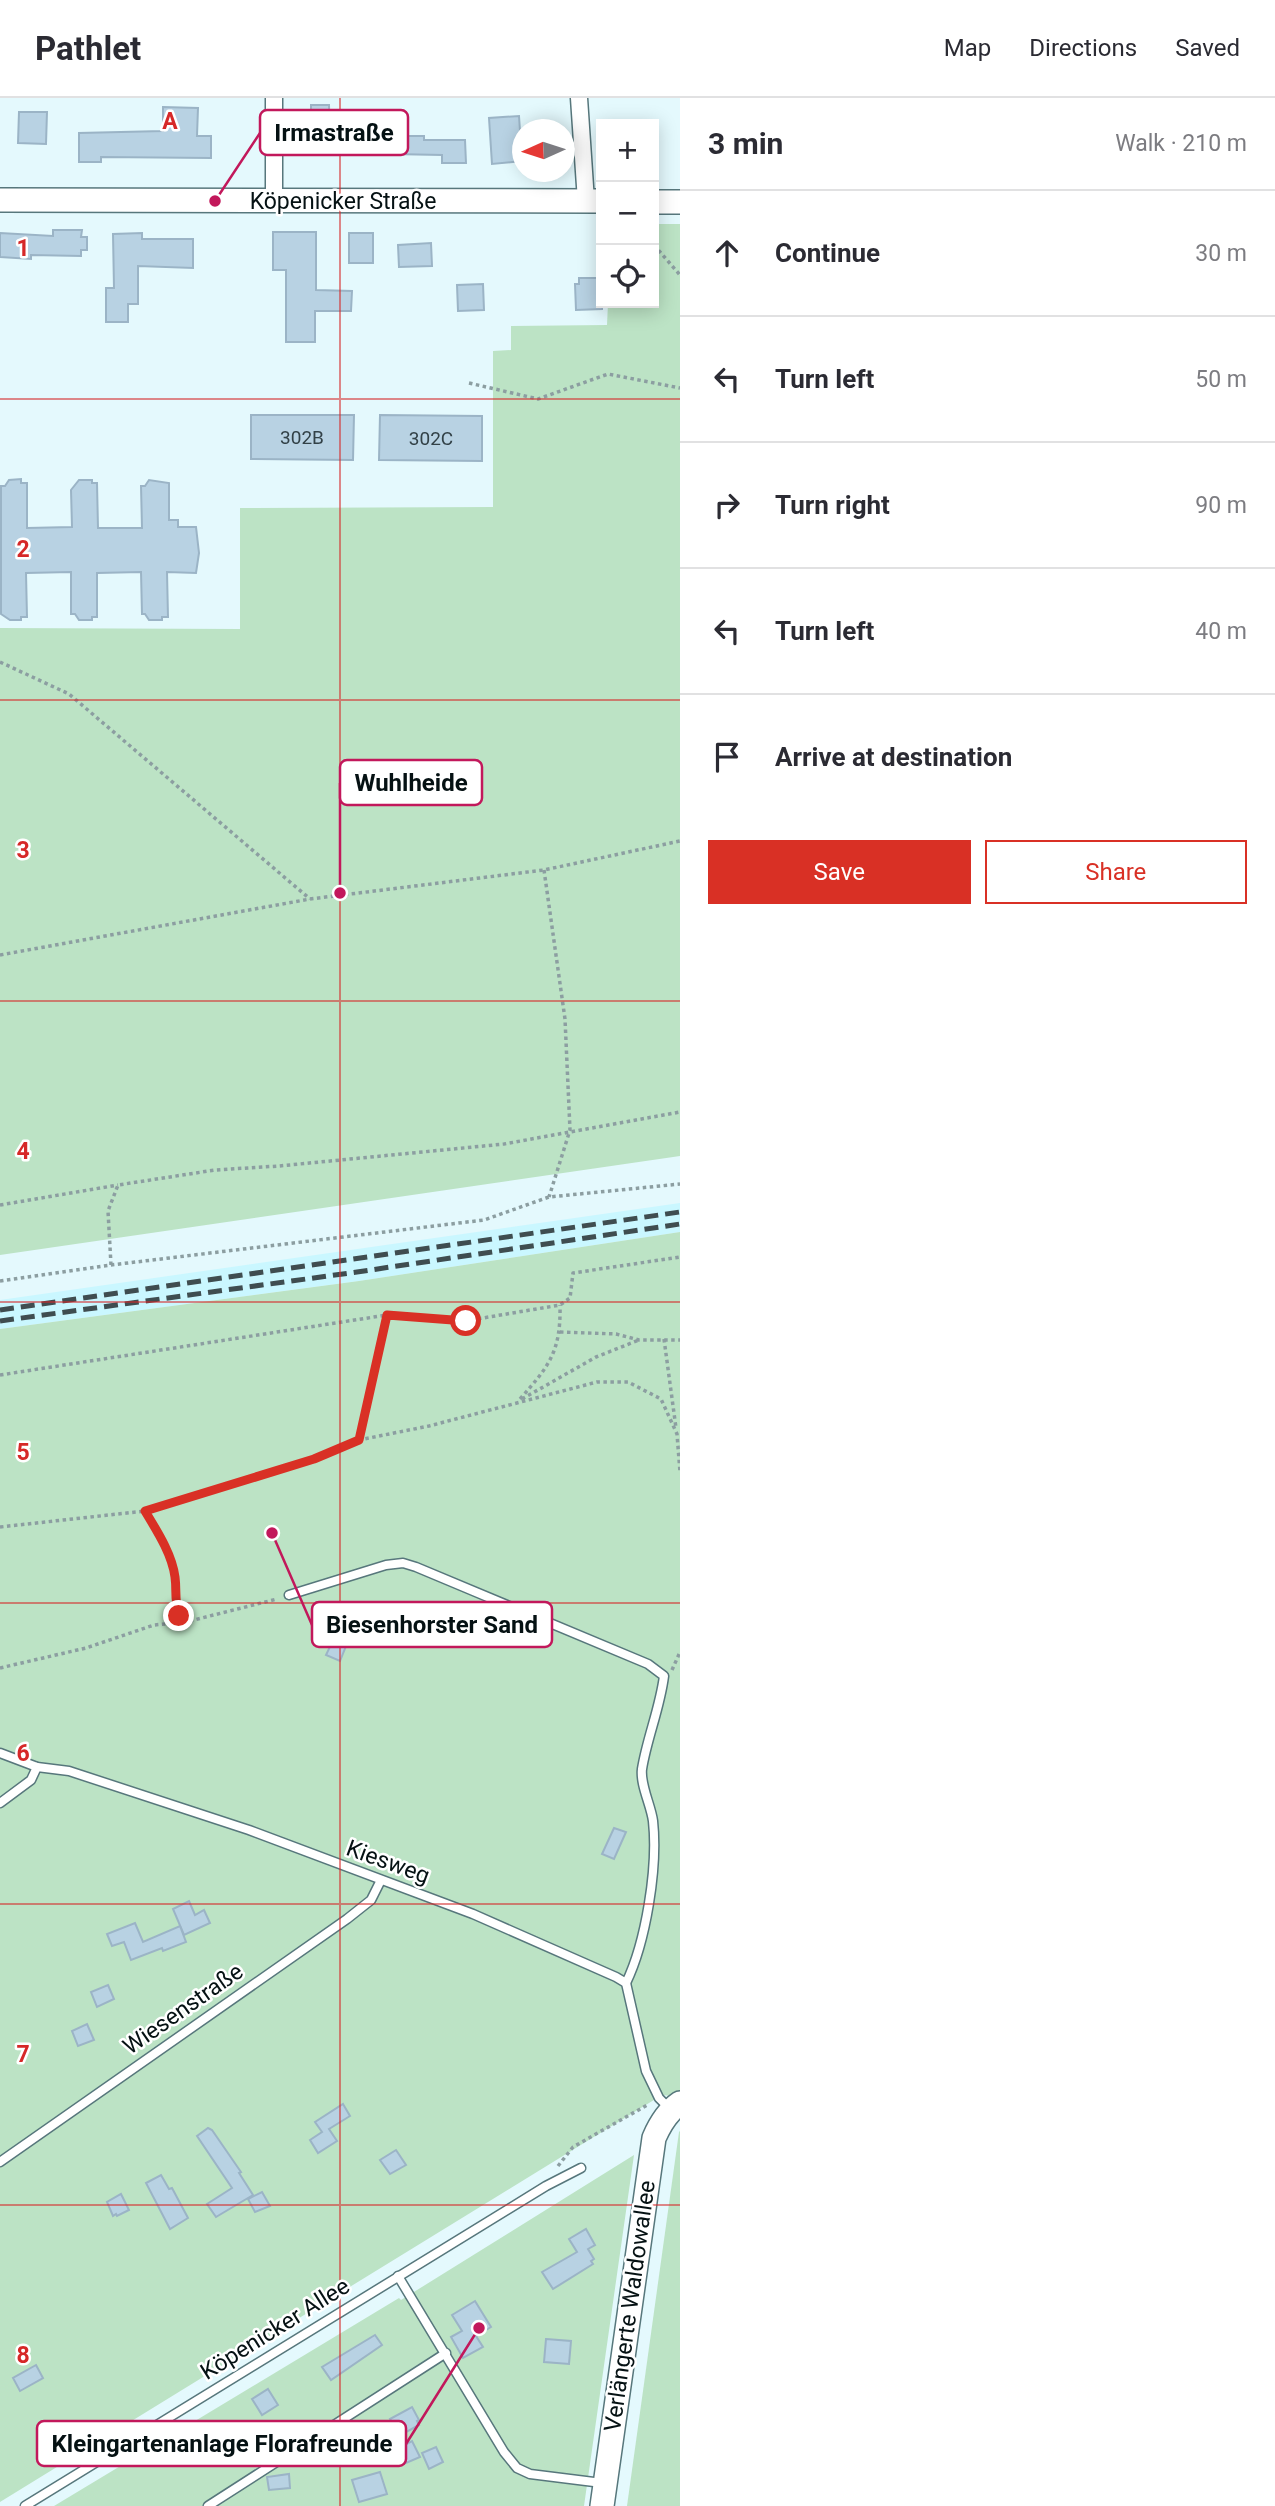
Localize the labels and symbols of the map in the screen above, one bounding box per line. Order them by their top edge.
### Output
text: A [162,108,178,135]
callout: Irmastraße [260,110,408,155]
text: Irmastraße [274,119,394,147]
north arrow [512,119,575,182]
street label: Köpenicker Straße [250,188,436,215]
text: 1 [16,235,30,262]
house number: 302B [280,426,324,449]
house number: 302C [409,427,453,450]
text: 2 [16,536,30,563]
callout: Wuhlheide [340,760,482,805]
text: Wuhlheide [354,769,468,797]
text: 3 [16,837,30,864]
text: 4 [16,1138,30,1165]
route start [450,1305,481,1336]
text: 5 [16,1439,30,1466]
route end [163,1600,194,1631]
callout: Biesenhorster Sand [312,1602,552,1647]
text: Biesenhorster Sand [326,1611,538,1639]
text: 6 [16,1740,30,1767]
street label: Kiesweg [343,1835,433,1889]
street label: Wiesenstraße [118,1958,248,2060]
text: 7 [16,2041,30,2068]
street label: Verlängerte Waldowallee [599,2179,661,2433]
street label: Köpenicker Allee [196,2272,354,2386]
text: 8 [16,2342,30,2369]
callout: Kleingartenanlage Florafreunde [37,2421,406,2466]
text: Kleingartenanlage Florafreunde [52,2430,392,2458]

